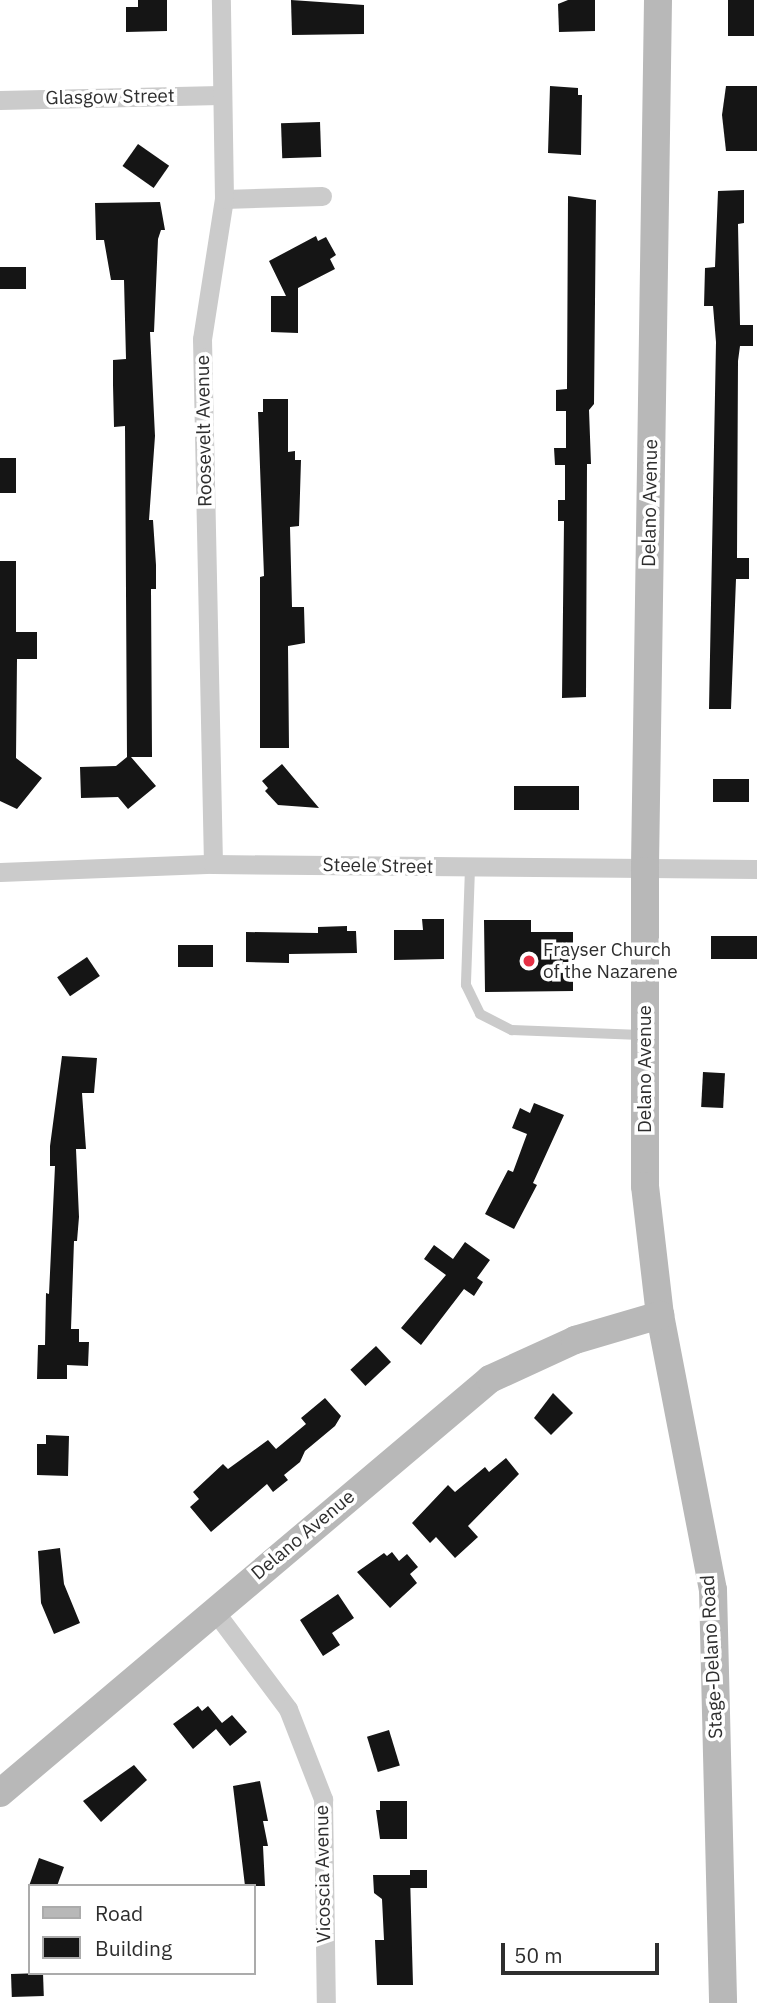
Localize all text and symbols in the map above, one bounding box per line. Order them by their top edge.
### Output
street label: Glasgow Street [45,84,175,110]
street label: Roosevelt Avenue [191,355,217,507]
street label: Delano Avenue [637,439,663,567]
street label: Steele Street [322,854,434,878]
place label: Frayser Church of the Nazarene [543,939,678,983]
marker: Frayser Church of the Nazarene [521,953,537,969]
street label: Delano Avenue [634,1005,656,1133]
street label: Delano Avenue [247,1485,359,1585]
street label: Stage-Delano Road [696,1574,728,1740]
street label: Vicoscia Avenue [310,1805,336,1943]
legend [28,1884,256,1975]
text: Road [95,1899,143,1927]
scale bar [505,1930,662,1974]
text: Building [95,1934,172,1962]
text: 50 m [514,1941,563,1969]

